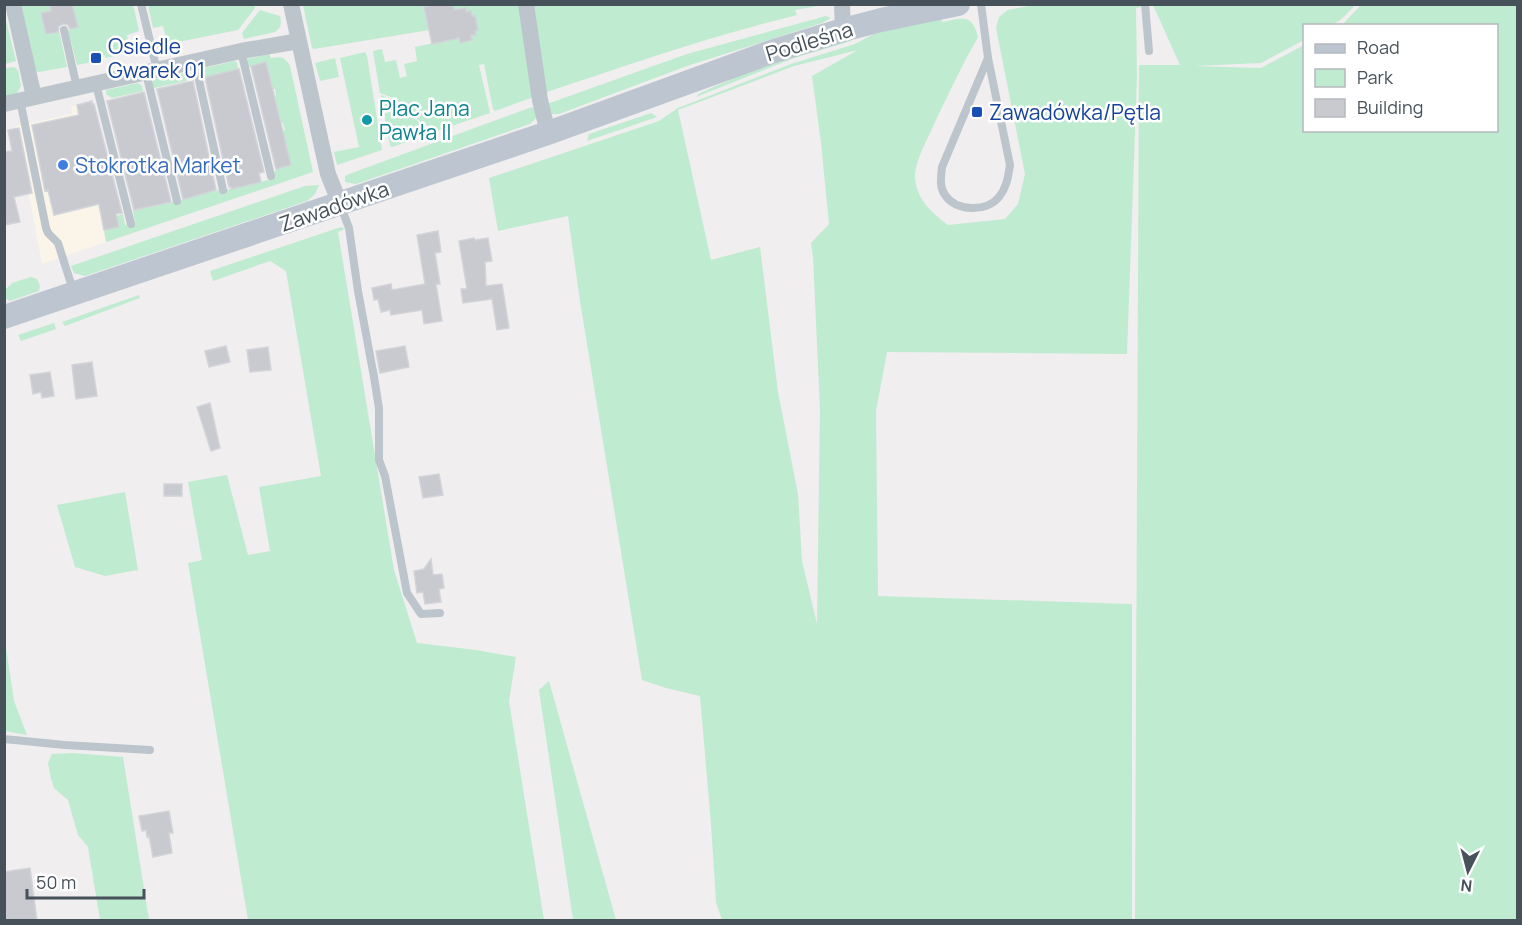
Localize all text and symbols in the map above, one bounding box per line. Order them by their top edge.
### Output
street label: Podleśna [762,14,856,68]
legend [1303,24,1498,132]
place label: Osiedle Gwarek 01 [108,32,205,84]
text: Road [1357,35,1400,59]
marker: Osiedle Gwarek 01 [89,51,103,65]
text: Park [1357,65,1394,89]
place label: Plac Jana Pawła II [379,94,470,146]
text: Building [1357,95,1423,119]
place label: Zawadówka/Pętla [989,98,1161,126]
marker: Zawadówka/Pętla [970,105,984,119]
marker: Plac Jana Pawła II [360,113,374,127]
place label: Stokrotka Market [75,151,241,179]
marker: Stokrotka Market [56,158,70,172]
street label: Zawadówka [276,174,392,238]
north arrow [1438,841,1498,901]
scale bar [27,862,144,900]
text: 50 m [36,870,76,894]
text: N [1460,874,1473,897]

